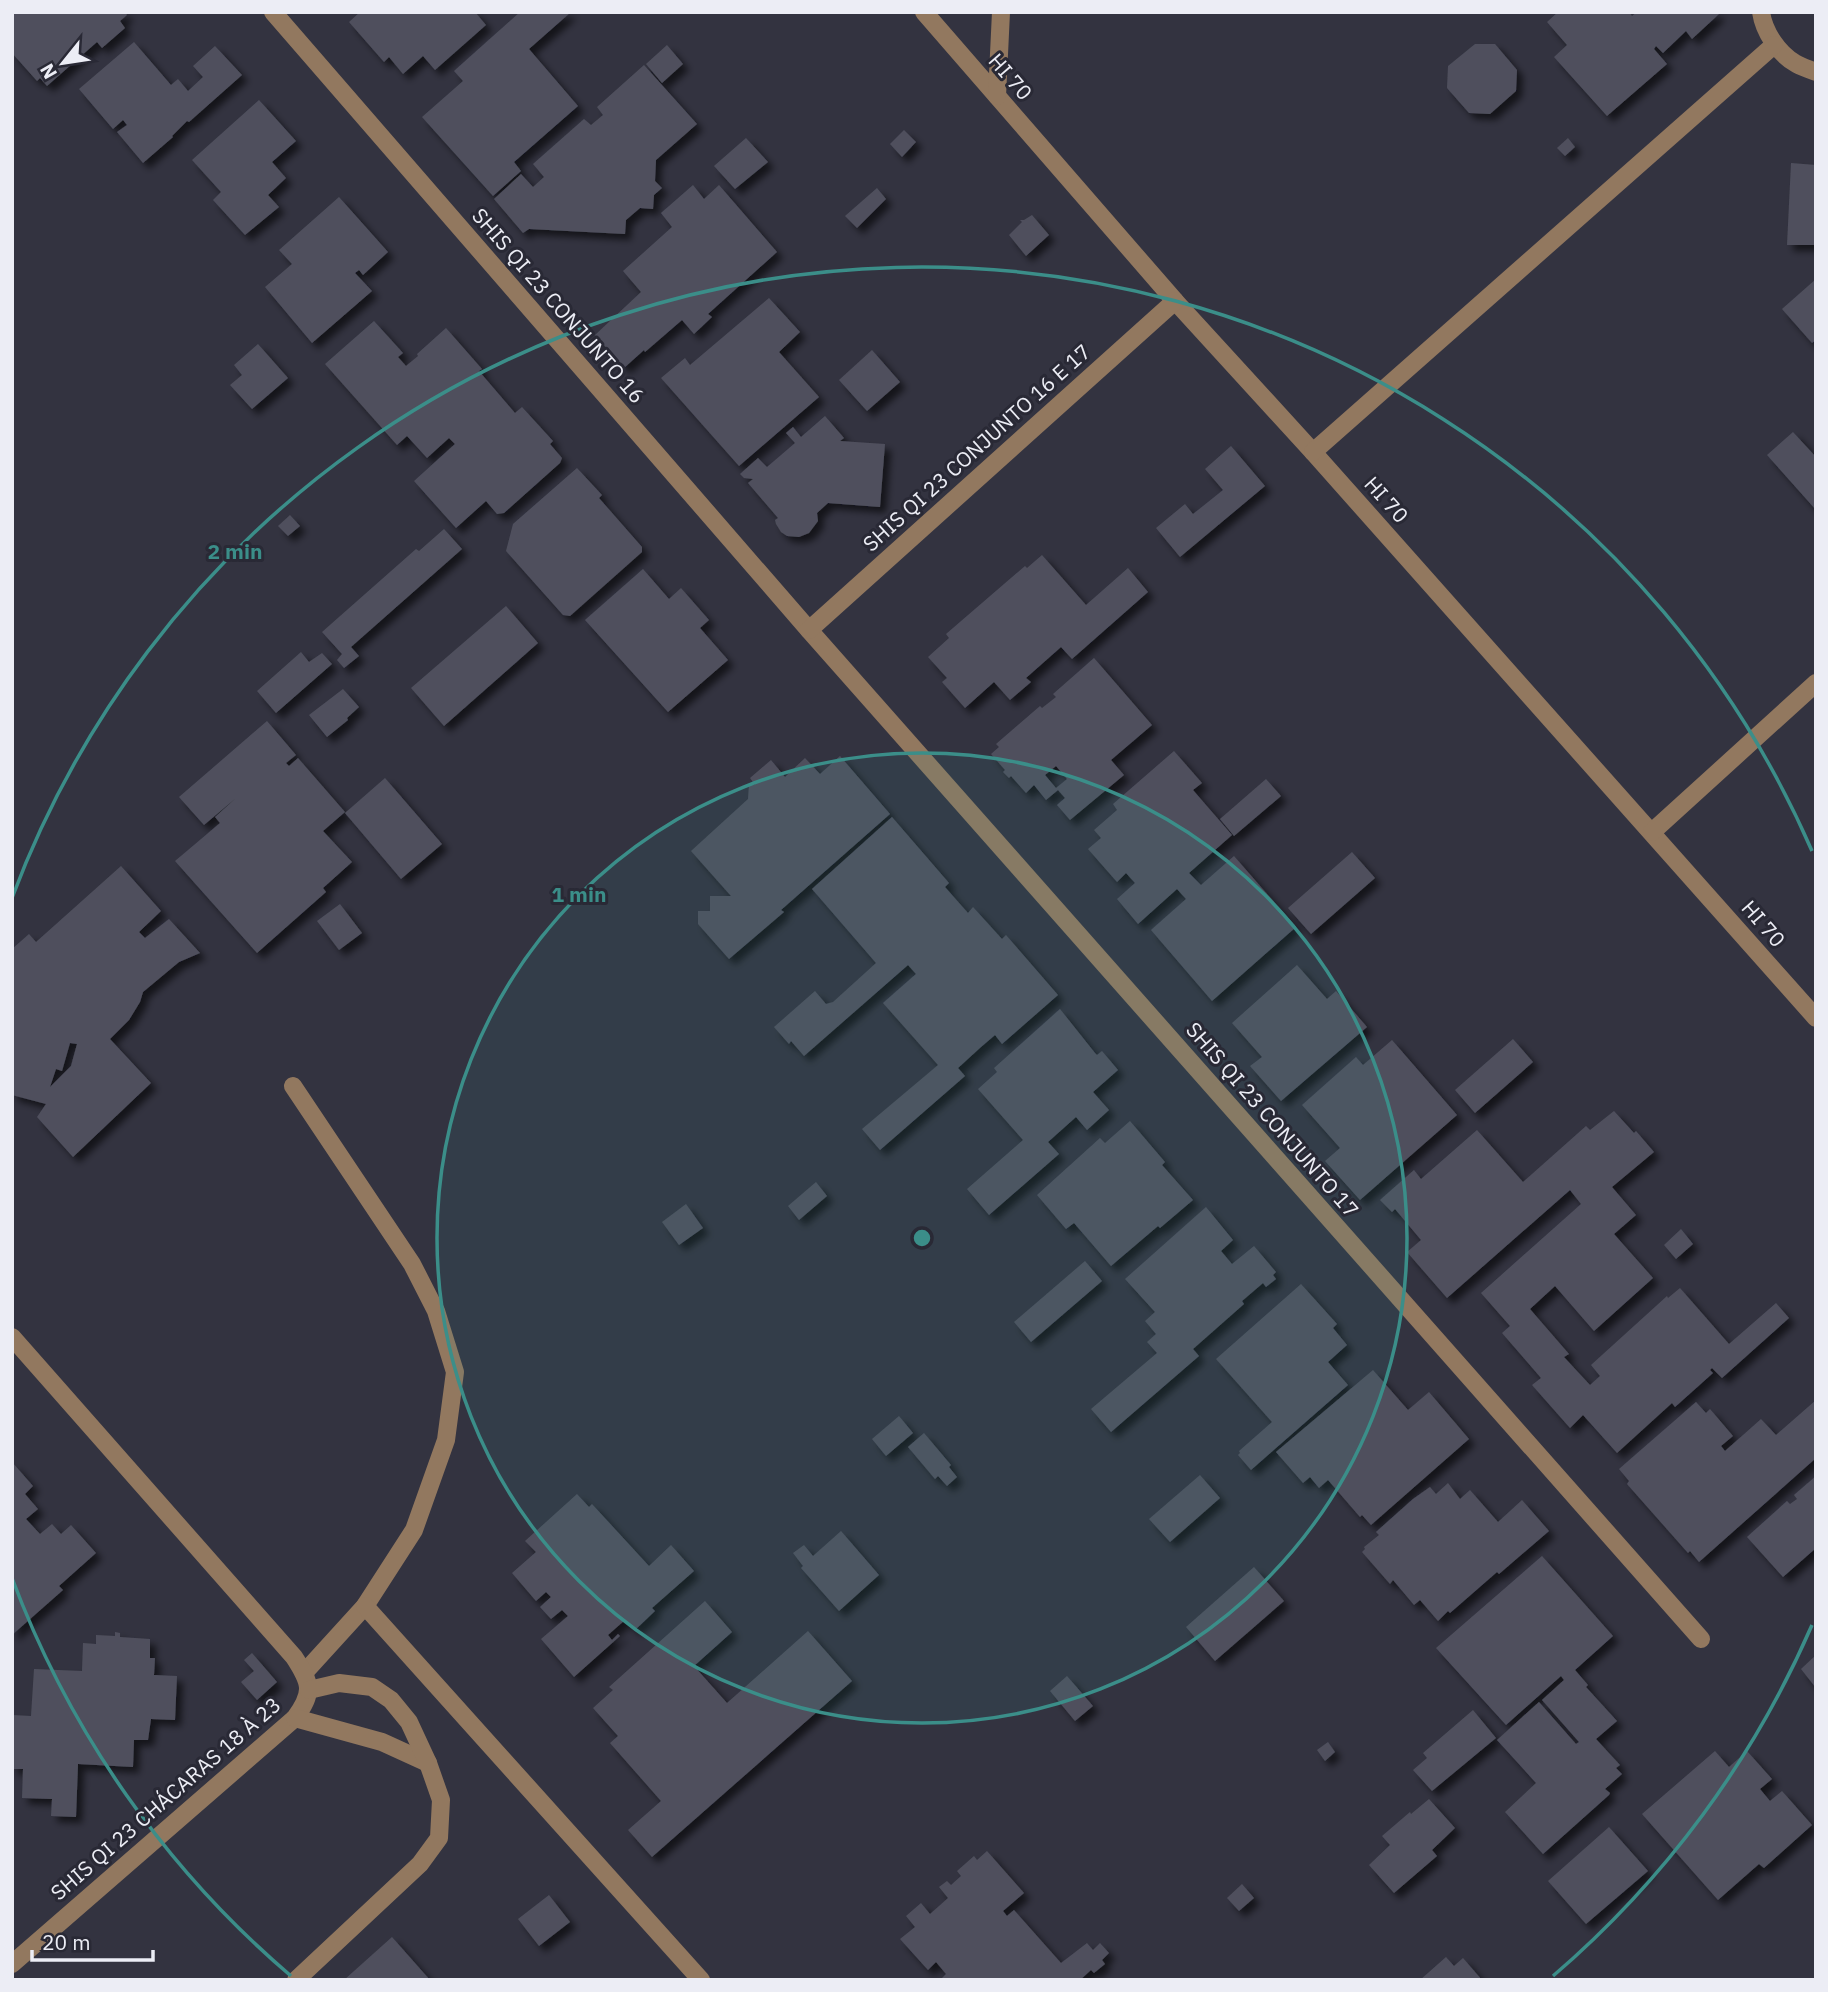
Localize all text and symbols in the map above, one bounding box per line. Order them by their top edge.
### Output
north arrow [28,28,98,98]
street label: HI 70 [983,47,1039,106]
text: N [34,60,62,83]
street label: SHIS QI 23 CONJUNTO 16 [466,202,651,409]
street label: SHIS QI 23 CONJUNTO 16 E 17 [857,337,1096,557]
street label: HI 70 [1358,470,1415,529]
text: 2 min [208,537,262,565]
text: 1 min [552,880,606,908]
street label: HI 70 [1736,894,1792,953]
street label: SHIS QI 23 CONJUNTO 17 [1180,1016,1365,1223]
centre of rings [910,1226,934,1250]
street label: SHIS QI 23 CHÁCARAS 18 À 23 [44,1690,286,1906]
scale bar [32,1918,152,1962]
text: 20 m [42,1928,91,1956]

